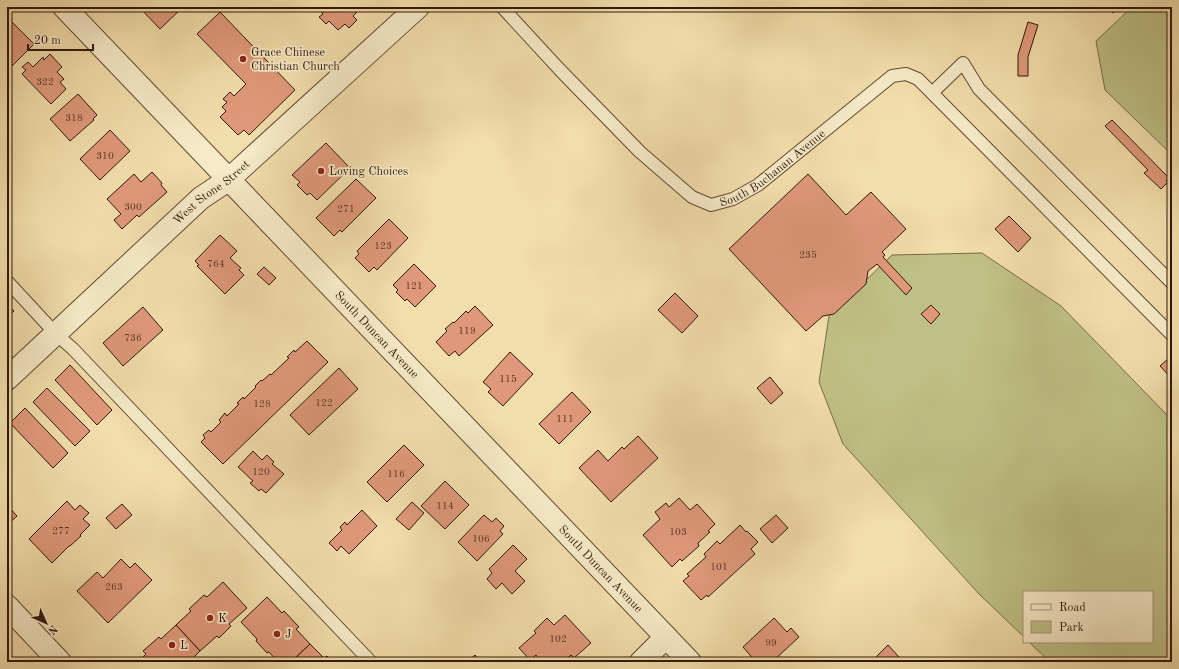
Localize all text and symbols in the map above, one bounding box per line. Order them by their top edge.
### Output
scale bar [28,26,93,52]
text: 20 m [34,35,61,47]
place label: Grace Chinese Christian Church [251,47,340,73]
marker: Grace Chinese Christian Church [238,54,248,64]
house number: 322 [36,77,54,87]
house number: 318 [65,113,83,123]
street label: South Buchanan Avenue [718,128,828,209]
house number: 310 [96,151,114,161]
street label: West Stone Street [171,158,252,228]
marker: Loving Choices [316,166,326,176]
place label: Loving Choices [329,166,408,178]
house number: 300 [124,202,142,212]
house number: 271 [337,204,355,214]
house number: 123 [374,241,392,251]
house number: 235 [799,250,817,260]
house number: 764 [207,259,225,269]
house number: 121 [405,281,423,291]
street label: South Duncan Avenue [332,289,421,381]
house number: 119 [458,326,476,336]
house number: 736 [124,333,142,343]
house number: 115 [499,374,517,384]
house number: 122 [315,398,333,408]
house number: 128 [253,399,271,409]
house number: 111 [556,414,574,424]
house number: 120 [252,467,270,477]
house number: 116 [387,469,405,479]
house number: 114 [436,501,454,511]
street label: South Duncan Avenue [556,524,645,616]
house number: 277 [52,526,70,536]
house number: 103 [669,527,687,537]
house number: 106 [472,534,490,544]
house number: 101 [710,562,728,572]
house number: 263 [105,582,123,592]
legend [1023,591,1153,643]
text: Road [1059,602,1086,614]
north arrow [26,603,66,643]
marker: K [205,613,215,623]
place label: K [218,613,227,625]
text: N [45,622,59,636]
text: Park [1059,622,1084,634]
marker: J [272,629,282,639]
place label: J [285,629,292,641]
house number: 102 [549,634,567,644]
house number: 99 [765,638,777,648]
marker: L [167,640,177,650]
place label: L [180,640,188,652]

